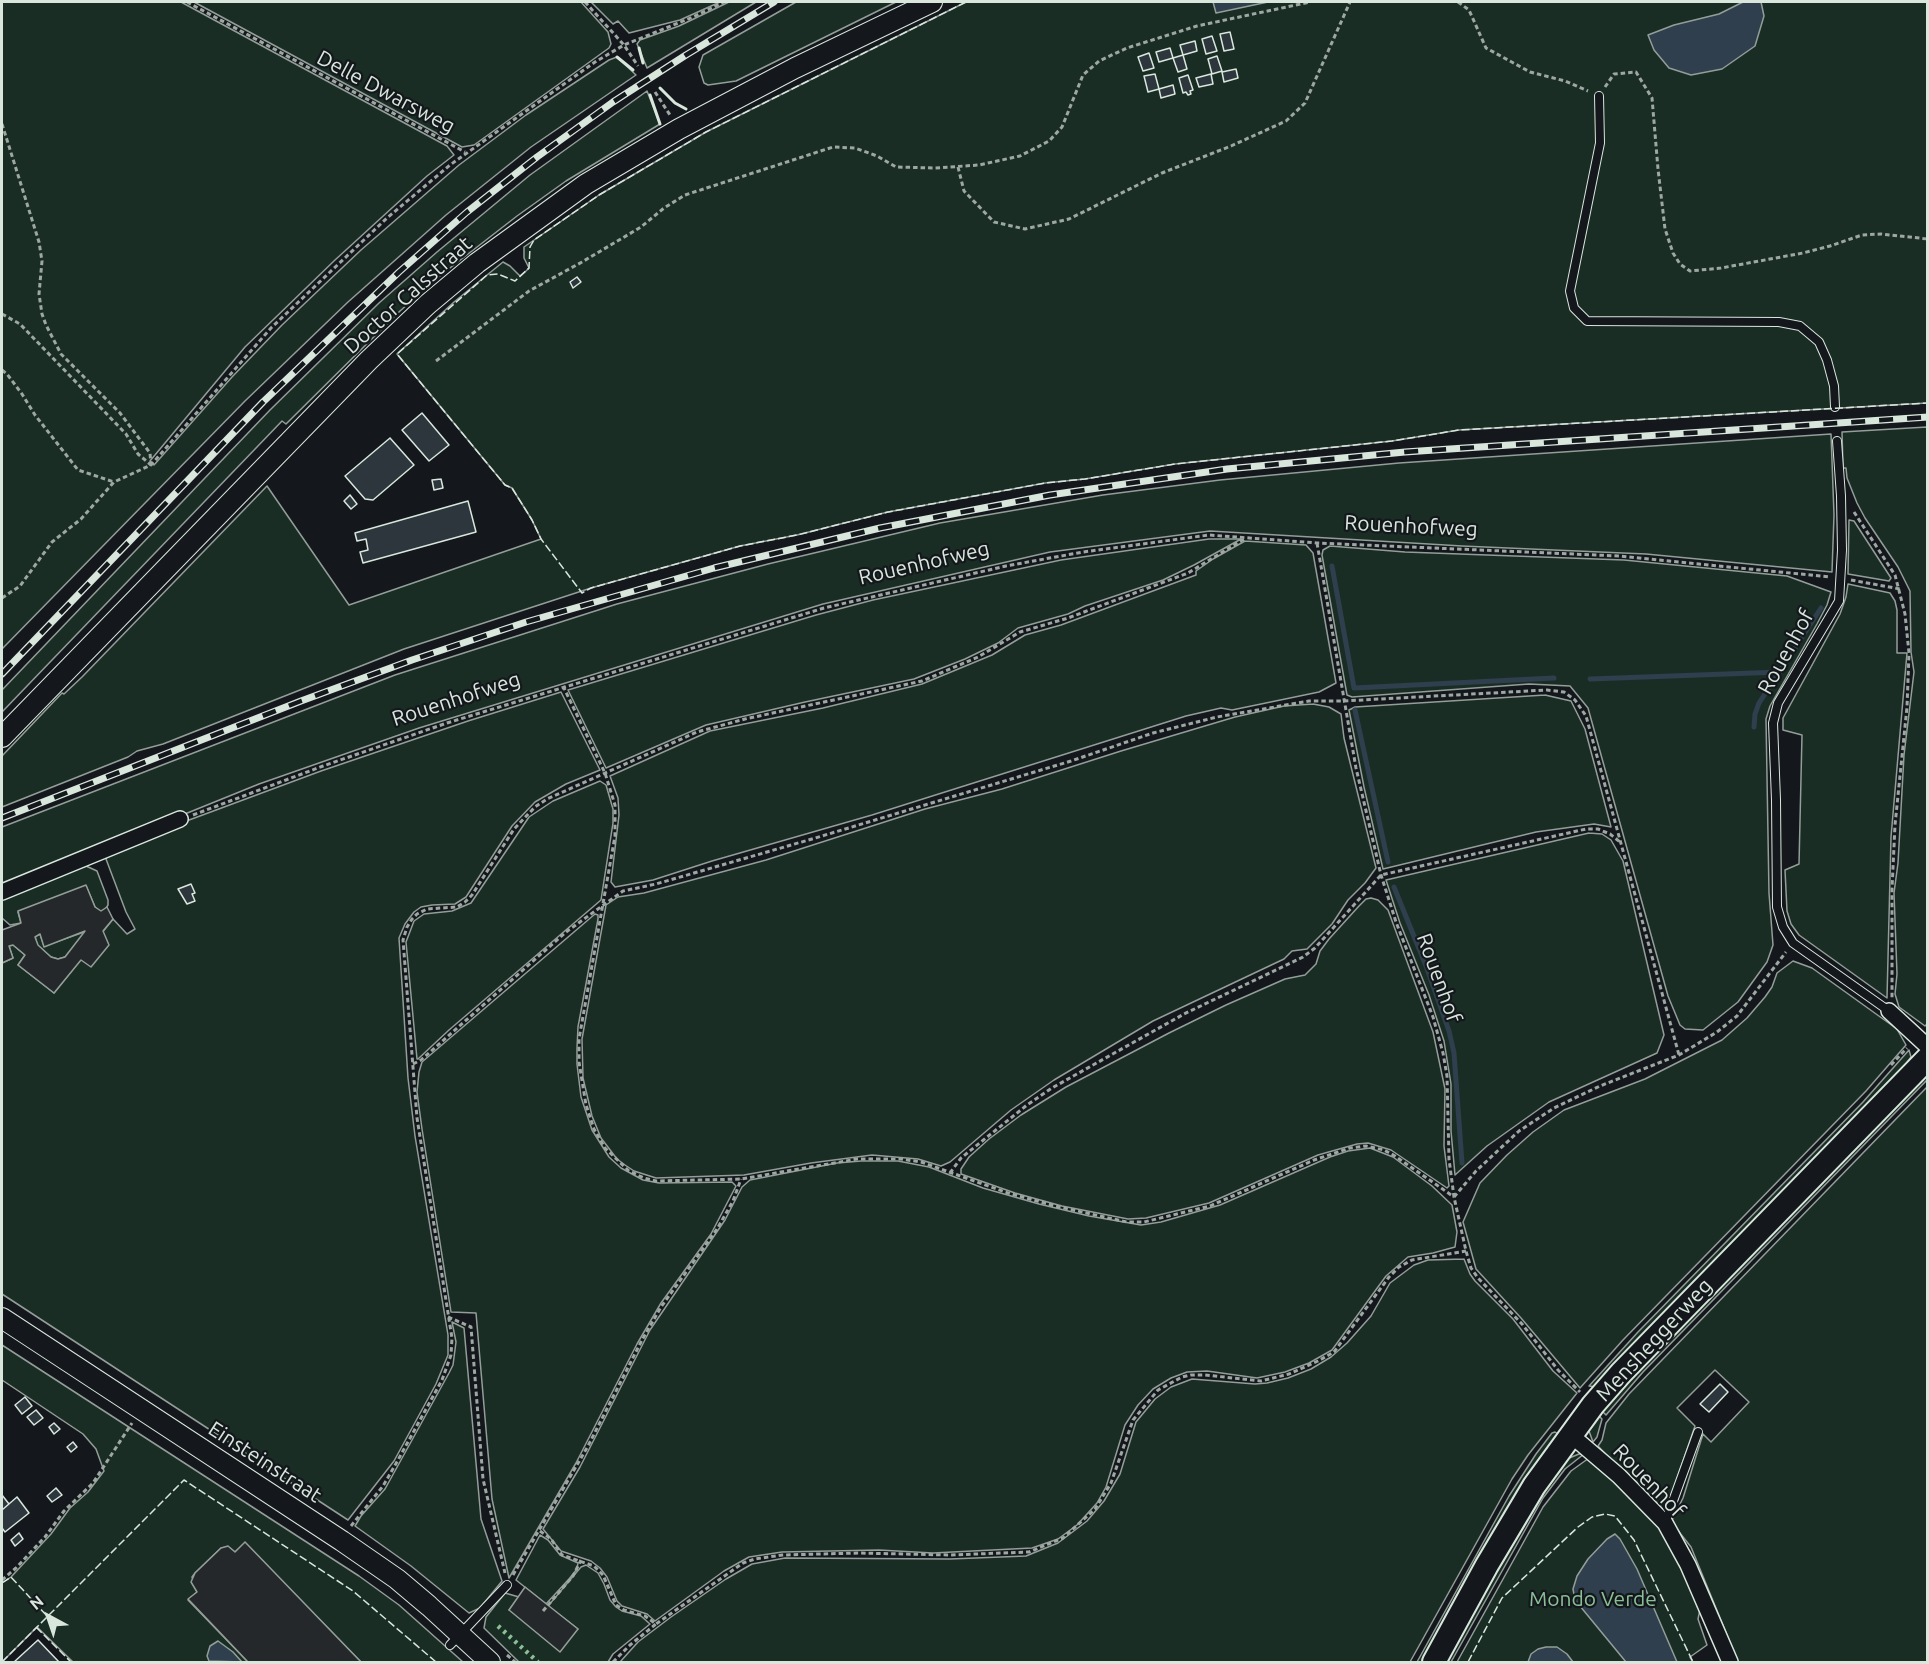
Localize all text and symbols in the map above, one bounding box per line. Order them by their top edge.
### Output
street label: Delle Dwarsweg [313,45,459,139]
street label: Doctor Calsstraat [339,231,477,359]
street label: Rouenhofweg [1344,510,1478,542]
street label: Rouenhofweg [856,536,992,590]
street label: Rouenhof [1752,605,1820,699]
street label: Rouenhofweg [389,666,523,732]
street label: Rouenhof [1411,930,1467,1026]
street label: Mensheggerweg [1591,1273,1717,1407]
street label: Einsteinstraat [204,1416,326,1508]
street label: Rouenhof [1608,1439,1690,1523]
north arrow [18,1586,78,1646]
park label: Mondo Verde [1529,1586,1657,1612]
text: N [26,1591,47,1613]

